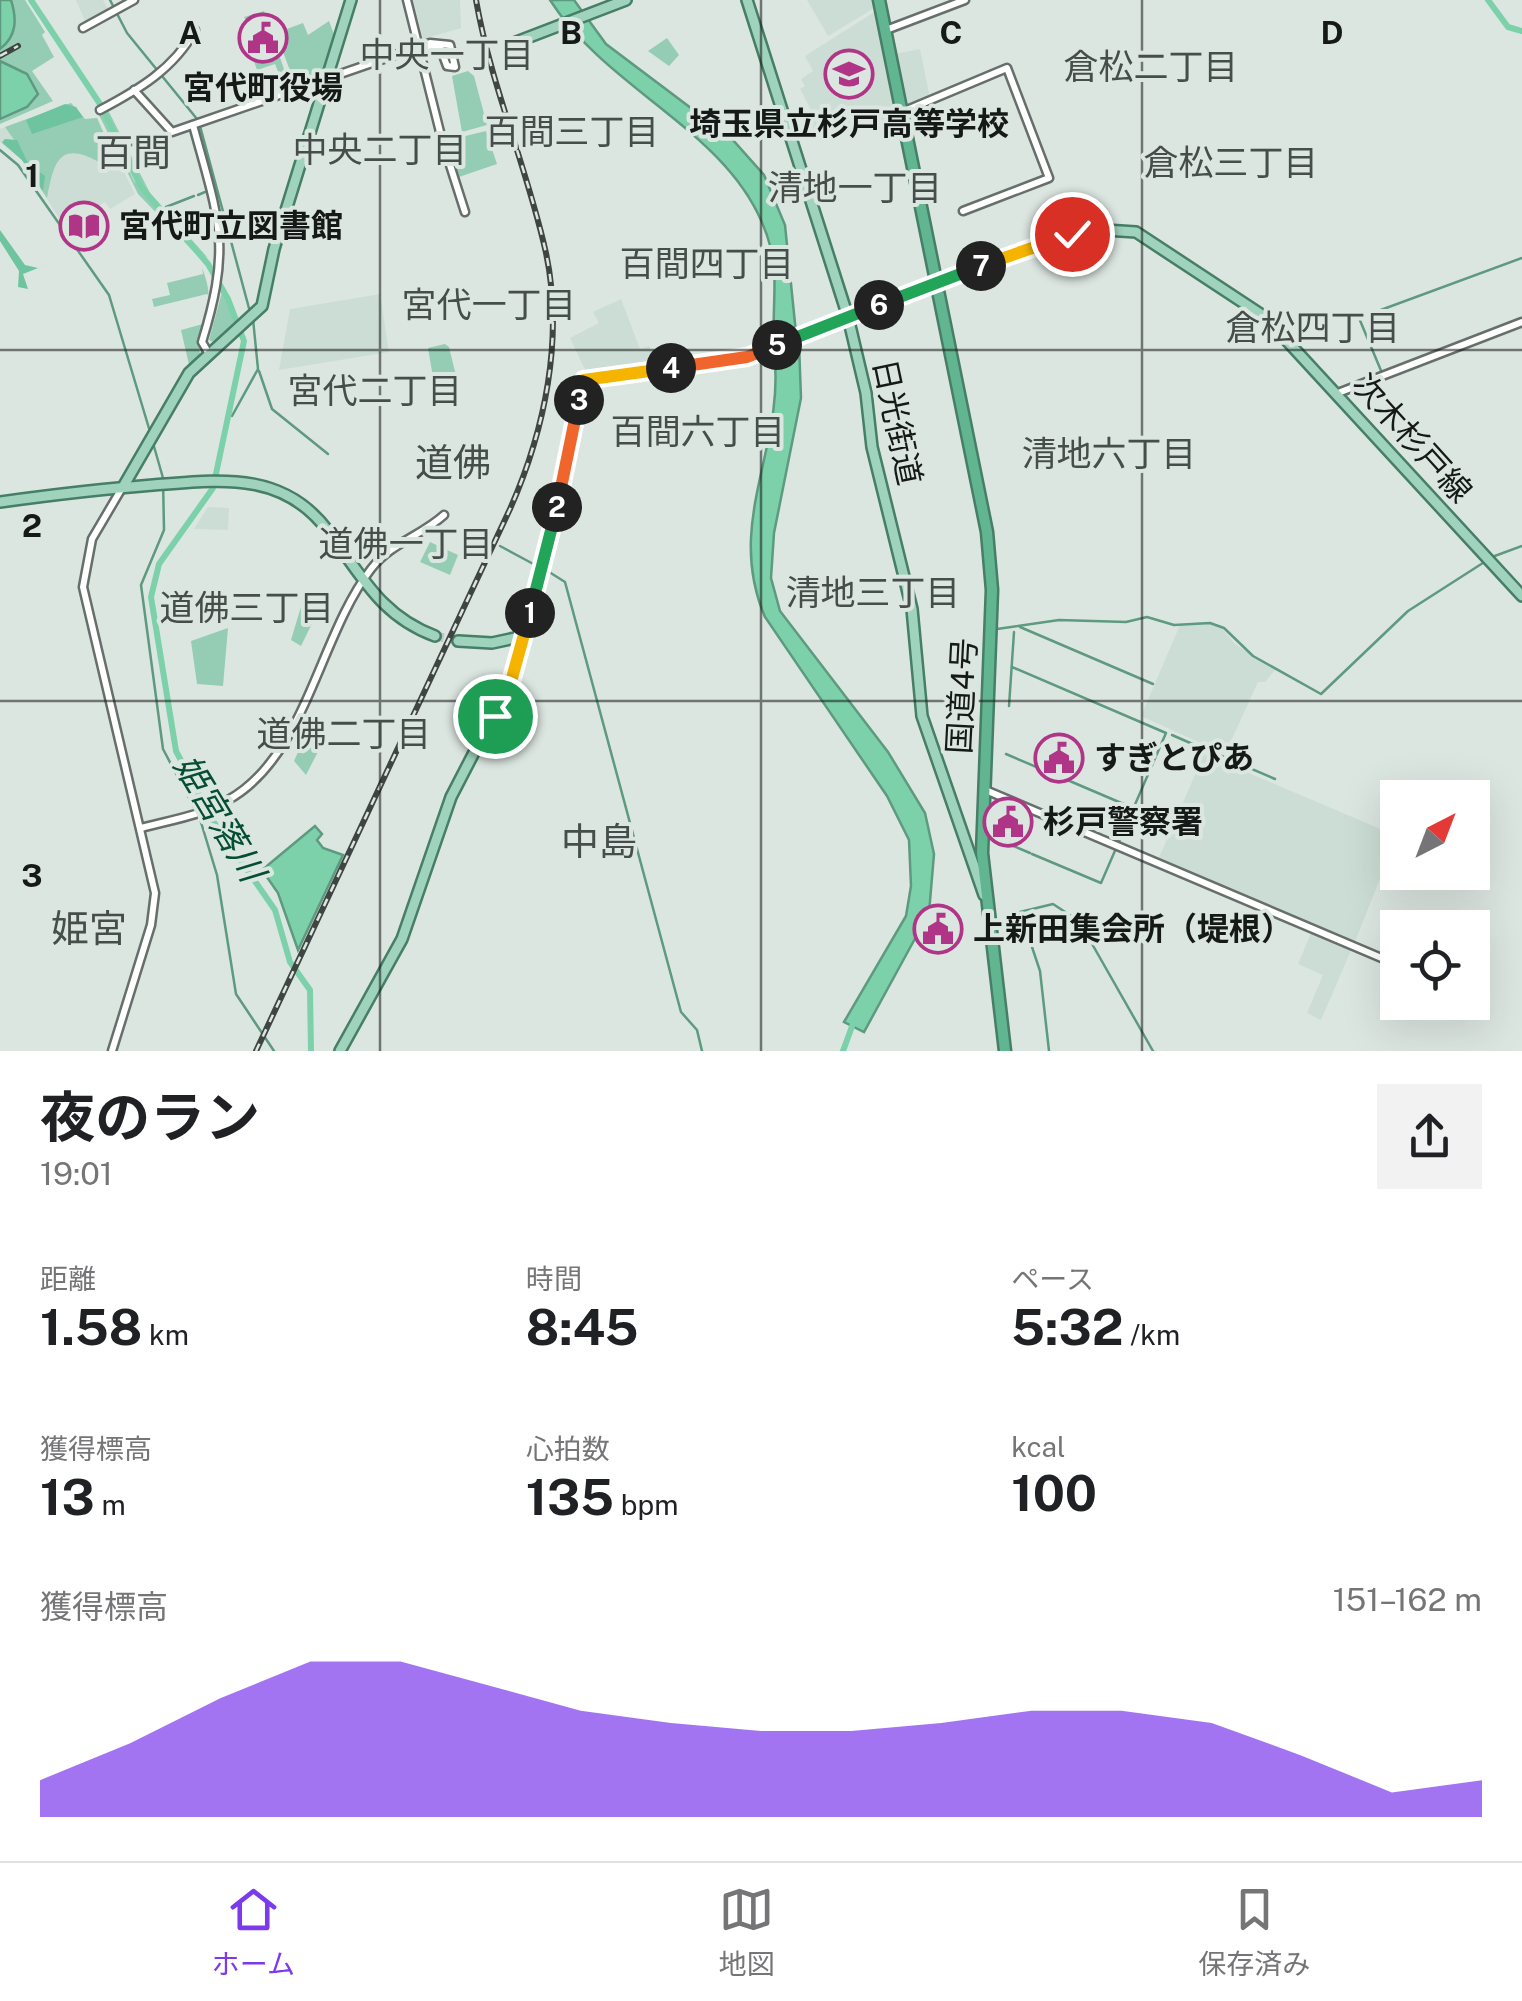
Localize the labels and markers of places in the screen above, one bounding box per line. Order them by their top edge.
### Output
public building icon: 宮代町役場 [237,12,289,64]
school or university icon: 埼玉県立杉戸高等学校 [823,48,875,100]
place label: 宮代町役場 [183,69,343,106]
place label: 埼玉県立杉戸高等学校 [689,105,1009,142]
pin [1030,192,1115,277]
library icon: 宮代町立図書館 [58,200,110,252]
place label: 宮代町立図書館 [119,207,343,244]
pin: 7 [956,241,1006,291]
pin: 6 [854,280,904,330]
pin: 5 [752,320,802,370]
pin: 4 [646,343,696,393]
pin: 3 [554,375,604,425]
pin: 2 [532,482,582,532]
pin: 1 [505,588,555,638]
pin [453,674,538,759]
public building icon: すぎとぴあ [1033,732,1085,784]
place label: すぎとぴあ [1094,739,1254,776]
public building icon: 杉戸警察署 [982,796,1034,848]
place label: 杉戸警察署 [1043,803,1203,840]
public building icon: 上新田集会所（堤根） [912,903,964,955]
place label: 上新田集会所（堤根） [973,910,1293,947]

